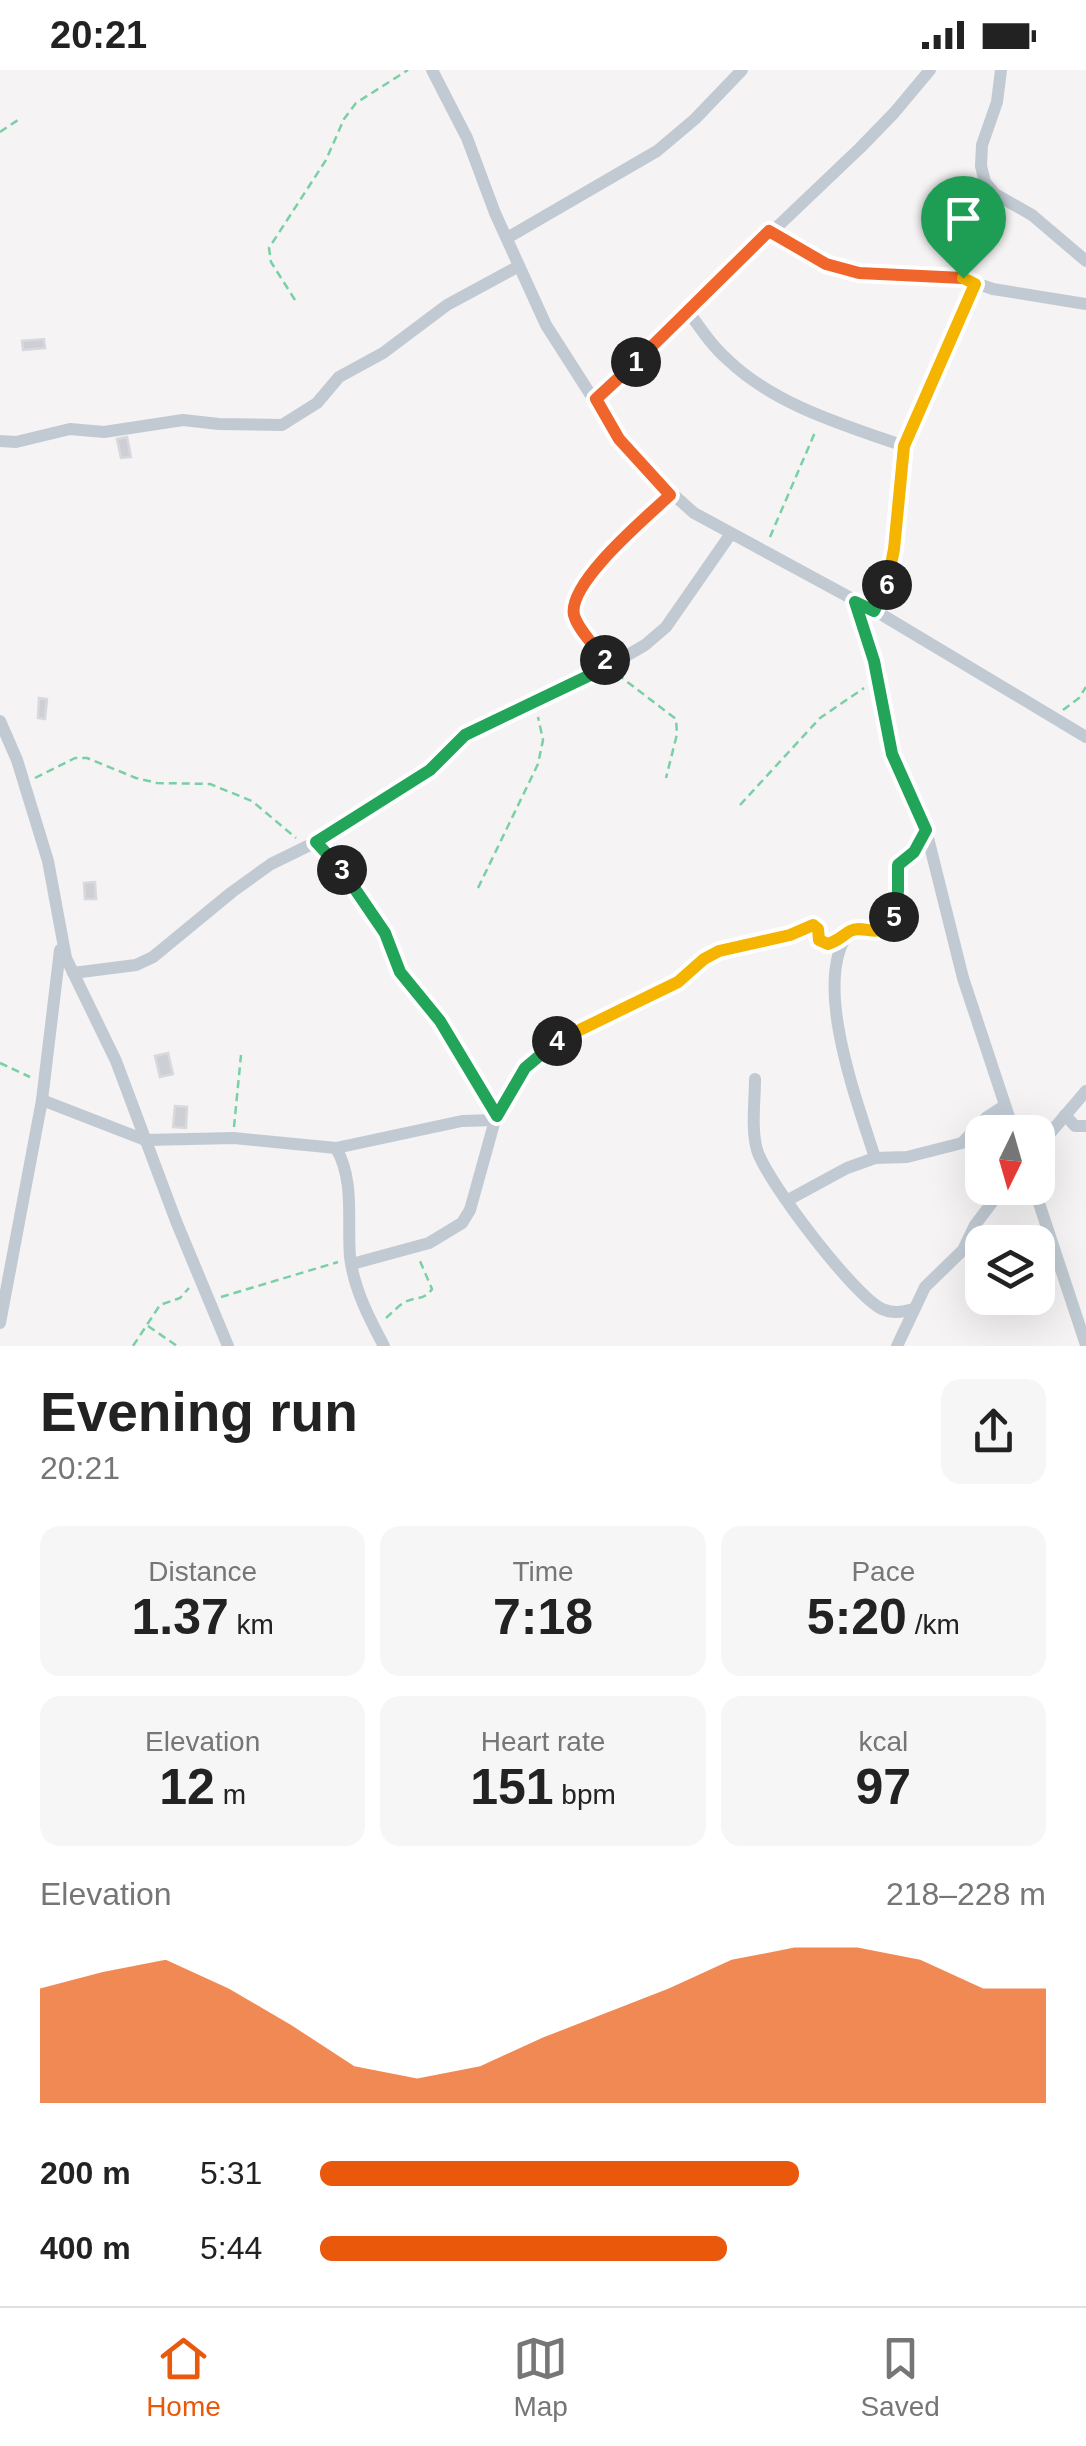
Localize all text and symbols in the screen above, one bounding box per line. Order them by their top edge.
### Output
text: 20:21 [50,14,147,56]
pin [921,176,1006,279]
icon: arrive [936,191,991,246]
pin: 1 [611,337,661,387]
text: 1 [628,346,644,377]
pin: 6 [862,560,912,610]
text: 6 [879,569,895,600]
pin: 2 [580,635,630,685]
text: 2 [597,644,613,675]
pin: 3 [317,845,367,895]
text: 3 [334,854,350,885]
pin: 5 [869,892,919,942]
text: 5 [886,901,902,932]
pin: 4 [532,1016,582,1066]
text: 4 [549,1025,565,1056]
north arrow [965,1115,1055,1205]
map controls [965,1115,1055,1315]
button: layers [965,1225,1055,1315]
button: share [941,1379,1046,1484]
text: Evening run [40,1381,358,1443]
text: 20:21 [40,1450,120,1486]
text: Distance [148,1556,257,1587]
text: Time [512,1556,574,1587]
text: Pace [851,1556,915,1587]
text: 1.37 [131,1589,229,1645]
text: 7:18 [493,1589,593,1645]
text: 5:20 [807,1589,907,1645]
text: km [229,1609,274,1640]
text: /km [907,1609,960,1640]
text: Elevation [145,1726,260,1757]
text: Heart rate [481,1726,605,1757]
text: kcal [858,1726,908,1757]
text: 12 [159,1759,215,1815]
text: 151 [470,1759,554,1815]
text: 97 [856,1759,911,1815]
text: m [215,1779,246,1810]
text: bpm [554,1779,616,1810]
text: Elevation [40,1876,172,1912]
text: 218–228 m [886,1876,1046,1912]
text: 200 m [40,2155,131,2191]
text: 5:31 [200,2155,262,2191]
text: 400 m [40,2230,131,2266]
text: 5:44 [200,2230,262,2266]
tab: Home [146,2331,221,2423]
tab: Map [513,2331,568,2423]
tab: Saved [860,2331,940,2423]

